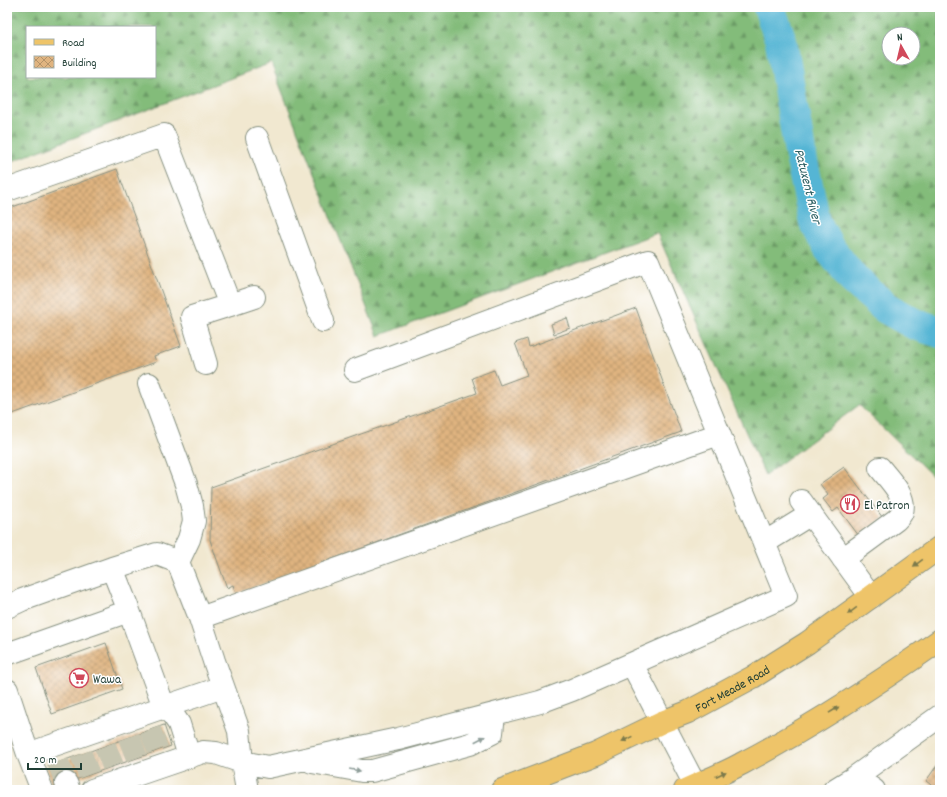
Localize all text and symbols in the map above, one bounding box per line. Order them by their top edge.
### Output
legend [26,26,156,78]
north arrow [881,26,921,66]
text: N [896,30,904,46]
text: Road [62,35,84,52]
text: Building [62,55,97,72]
water label: Patuxent River [788,147,826,228]
restaurant icon: El Patron [839,493,861,515]
place label: El Patron [864,497,909,516]
one-way arrow [912,559,923,567]
one-way arrow [847,607,858,615]
street label: Fort Meade Road [692,662,774,718]
supermarket icon: Wawa [68,667,90,689]
place label: Wawa [93,671,122,690]
one-way arrow [828,707,840,714]
one-way arrow [474,736,485,742]
one-way arrow [621,736,633,742]
scale bar [28,745,81,771]
text: 20 m [34,752,57,769]
one-way arrow [349,767,361,773]
one-way arrow [715,771,727,777]

